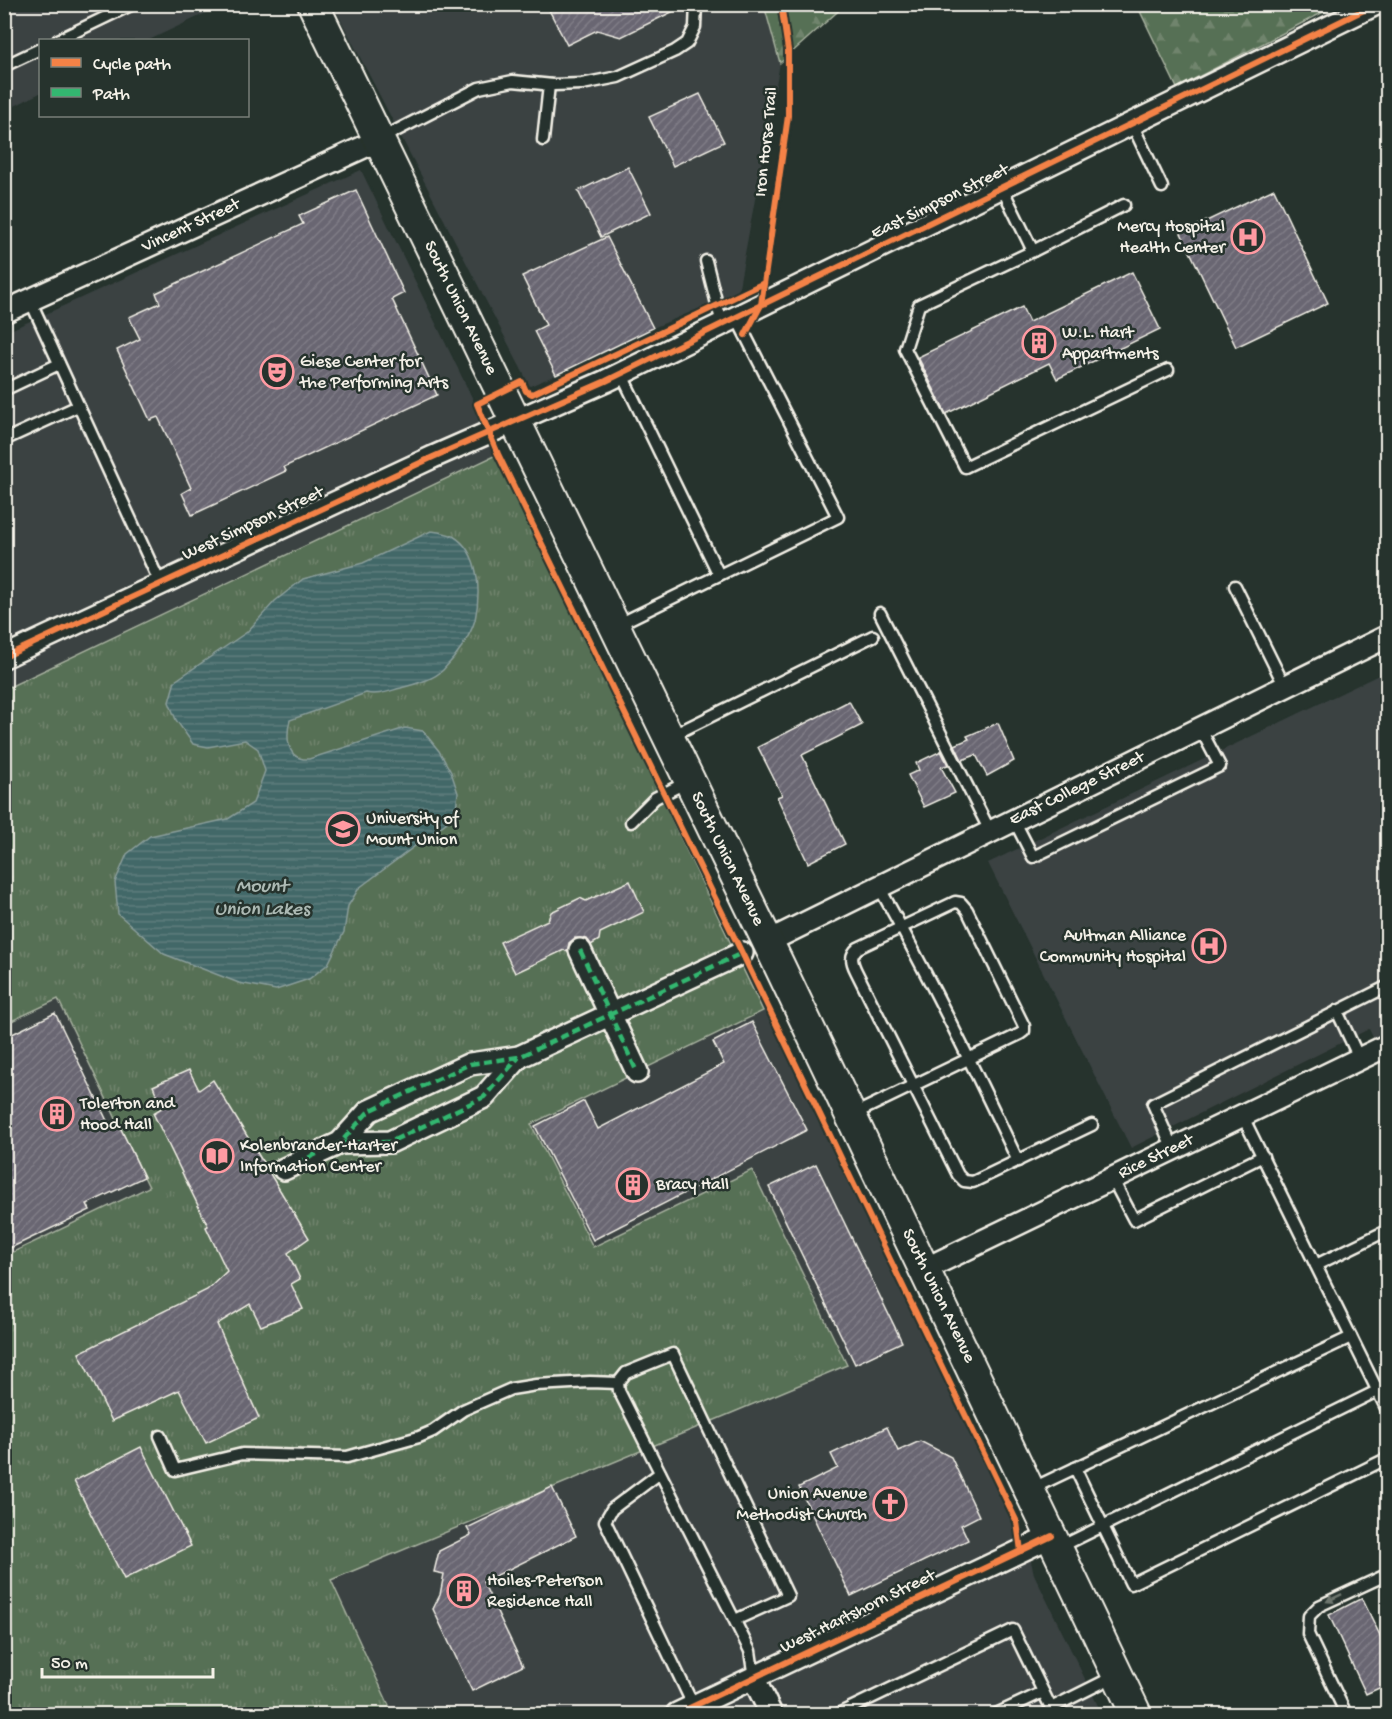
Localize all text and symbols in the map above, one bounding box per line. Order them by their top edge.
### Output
legend [39,39,249,117]
text: Cycle path [93,55,171,76]
text: Path [92,85,130,106]
street label: Iron Horse Trail [751,86,783,198]
street label: East Simpson Street [868,159,1014,244]
street label: Vincent Street [138,193,245,258]
place label: Mercy Hospital Health Center [1117,217,1227,259]
hospital icon: Mercy Hospital Health Center [1230,219,1266,255]
street label: South Union Avenue [418,238,502,379]
place label: W.L. Hart Appartments [1062,323,1160,365]
building icon: W.L. Hart Appartments [1021,325,1057,361]
place label: Giese Center for the Performing Arts [299,352,449,394]
theatre icon: Giese Center for the Performing Arts [259,354,295,390]
street label: West Simpson Street [179,481,328,566]
street label: East College Street [1006,746,1149,831]
street label: South Union Avenue [685,789,769,930]
place label: University of Mount Union [366,809,460,851]
school or university icon: University of Mount Union [325,811,361,847]
water label: Mount Union Lakes [214,876,311,922]
place label: Aultman Alliance Community Hospital [1040,926,1187,968]
hospital icon: Aultman Alliance Community Hospital [1191,928,1227,964]
place label: Tolerton and Hood Hall [79,1094,176,1136]
building icon: Tolerton and Hood Hall [39,1096,75,1132]
street label: Rice Street [1115,1129,1198,1184]
place label: Kolenbrander-Harter Information Center [240,1136,399,1178]
library icon: Kolenbrander-Harter Information Center [199,1138,235,1174]
building icon: Bracy Hall [615,1167,651,1203]
place label: Bracy Hall [655,1175,729,1196]
street label: South Union Avenue [896,1226,980,1367]
place label: Union Avenue Methodist Church [736,1484,868,1526]
church icon: Union Avenue Methodist Church [872,1486,908,1522]
street label: West Hartshorn Street [777,1565,940,1659]
place label: Hoiles-Peterson Residence Hall [487,1571,603,1613]
building icon: Hoiles-Peterson Residence Hall [446,1573,482,1609]
one-way arrow [1326,1594,1343,1603]
scale bar [42,1641,213,1679]
text: 50 m [51,1654,88,1675]

